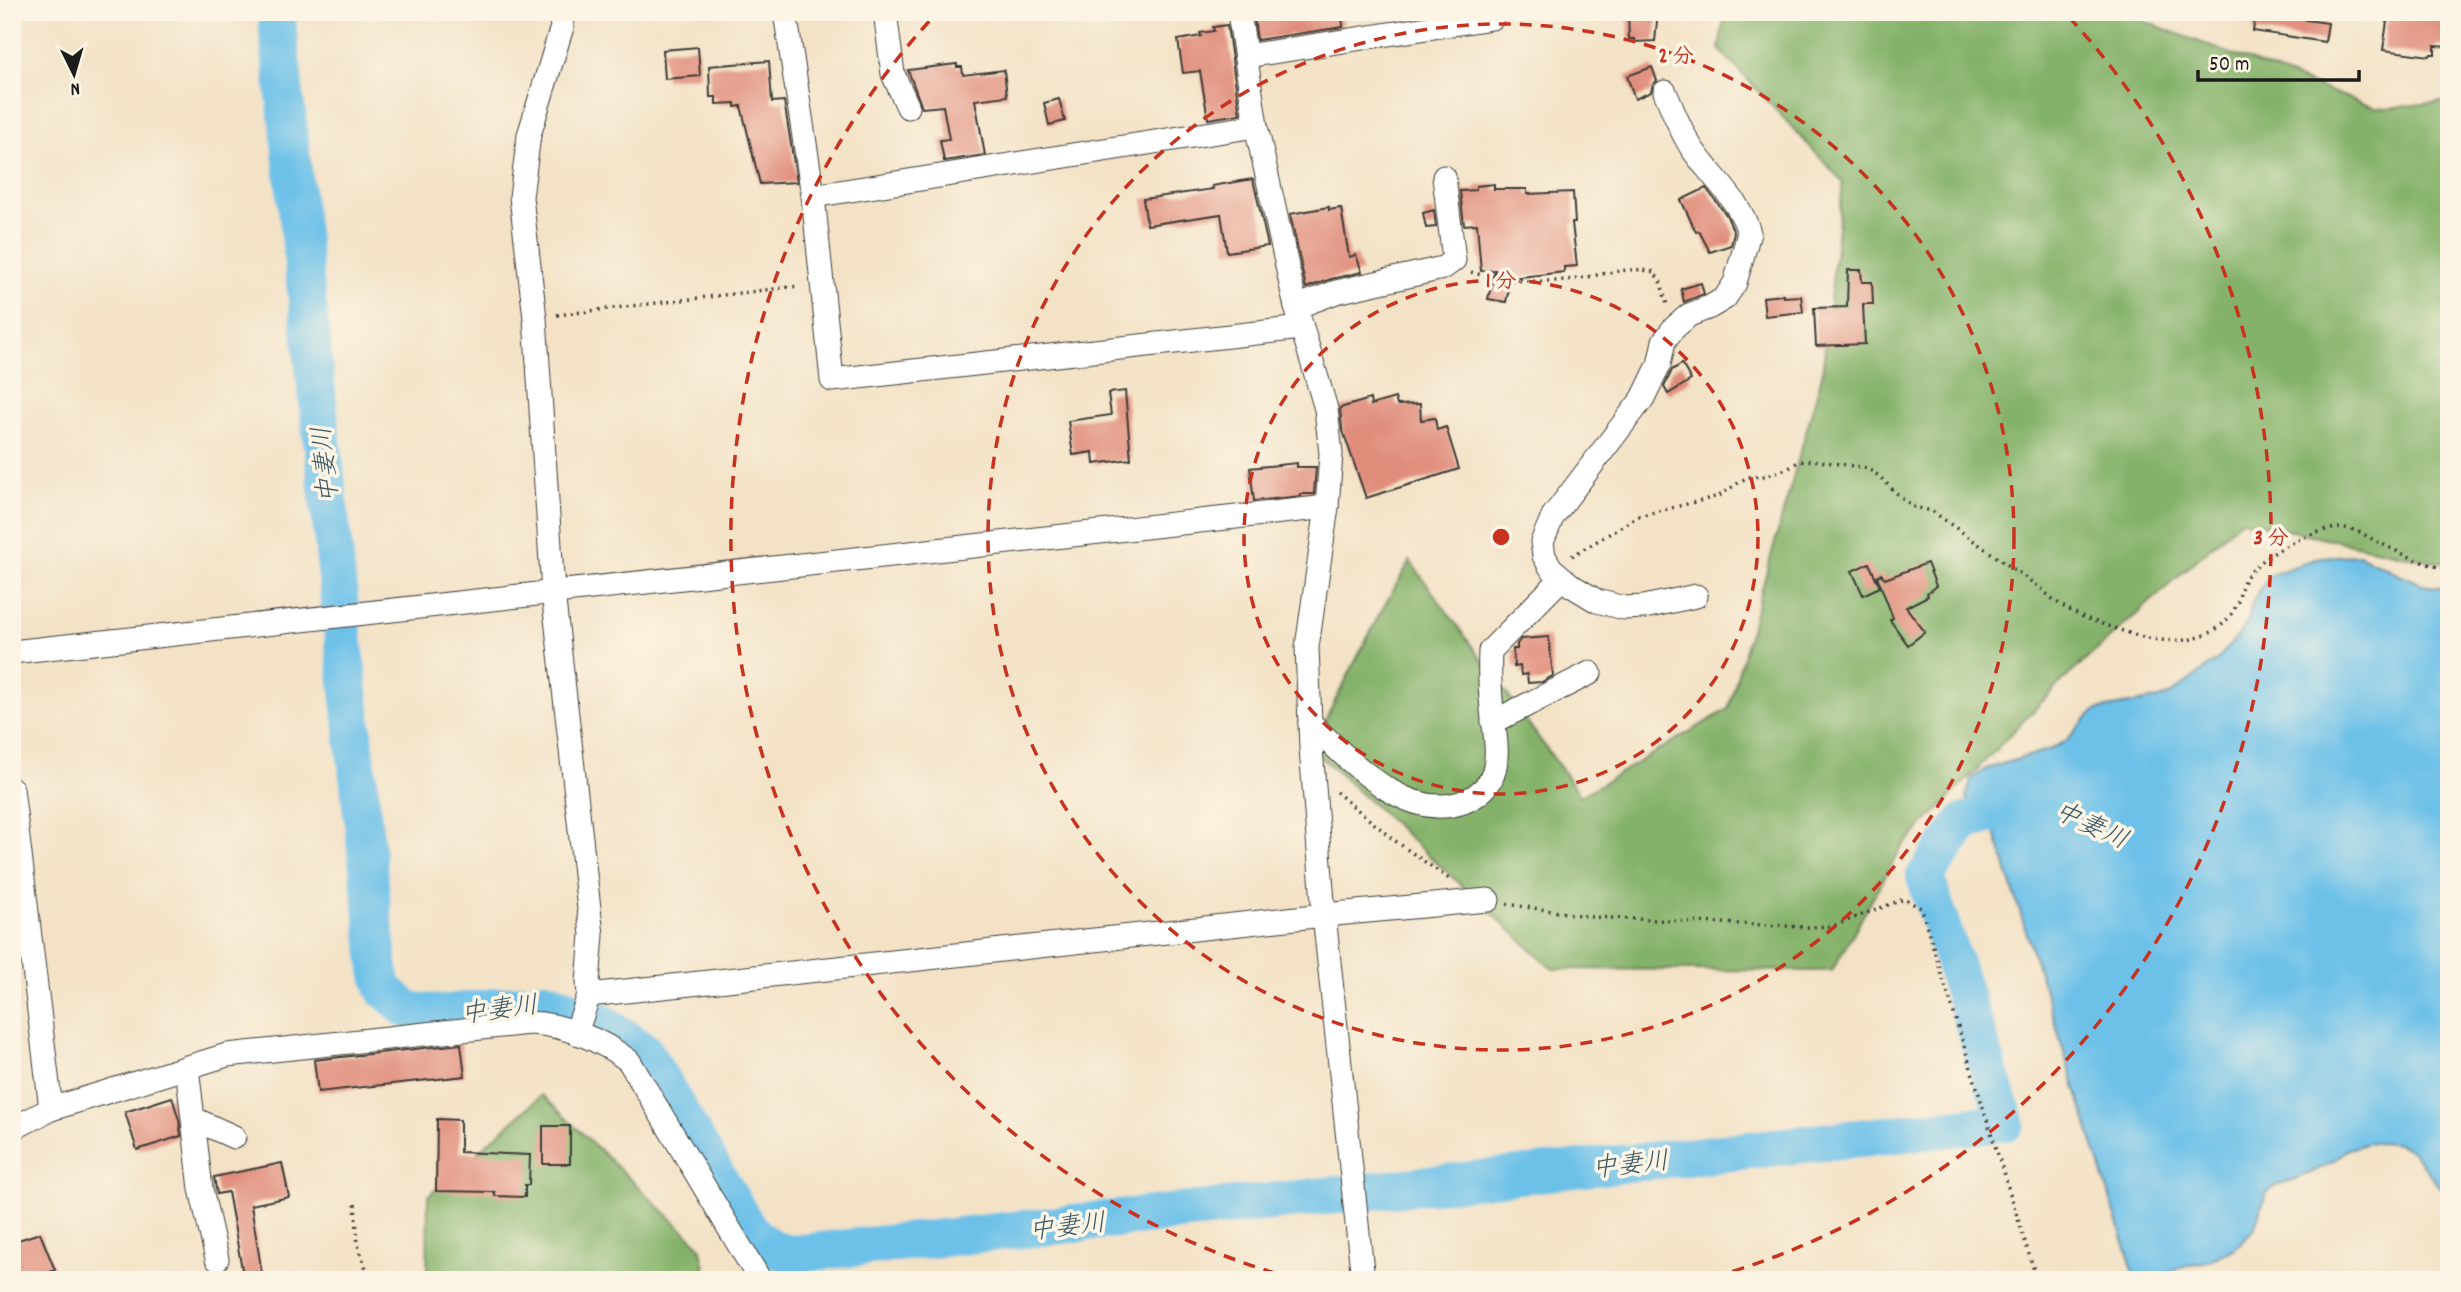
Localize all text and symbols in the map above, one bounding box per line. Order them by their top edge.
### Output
north arrow [38,38,108,108]
scale bar [2198,38,2360,82]
text: 2 分 [1659,43,1694,73]
text: 50 m [2209,51,2249,81]
text: N [69,74,81,101]
text: 1 分 [1486,268,1516,298]
water label: 中妻川 [305,424,350,505]
centre of rings [1489,525,1513,549]
text: 3 分 [2253,525,2289,555]
water label: 中妻川 [2047,794,2134,860]
water label: 中妻川 [458,988,540,1035]
water label: 中妻川 [1590,1144,1671,1189]
water label: 中妻川 [1027,1206,1108,1251]

